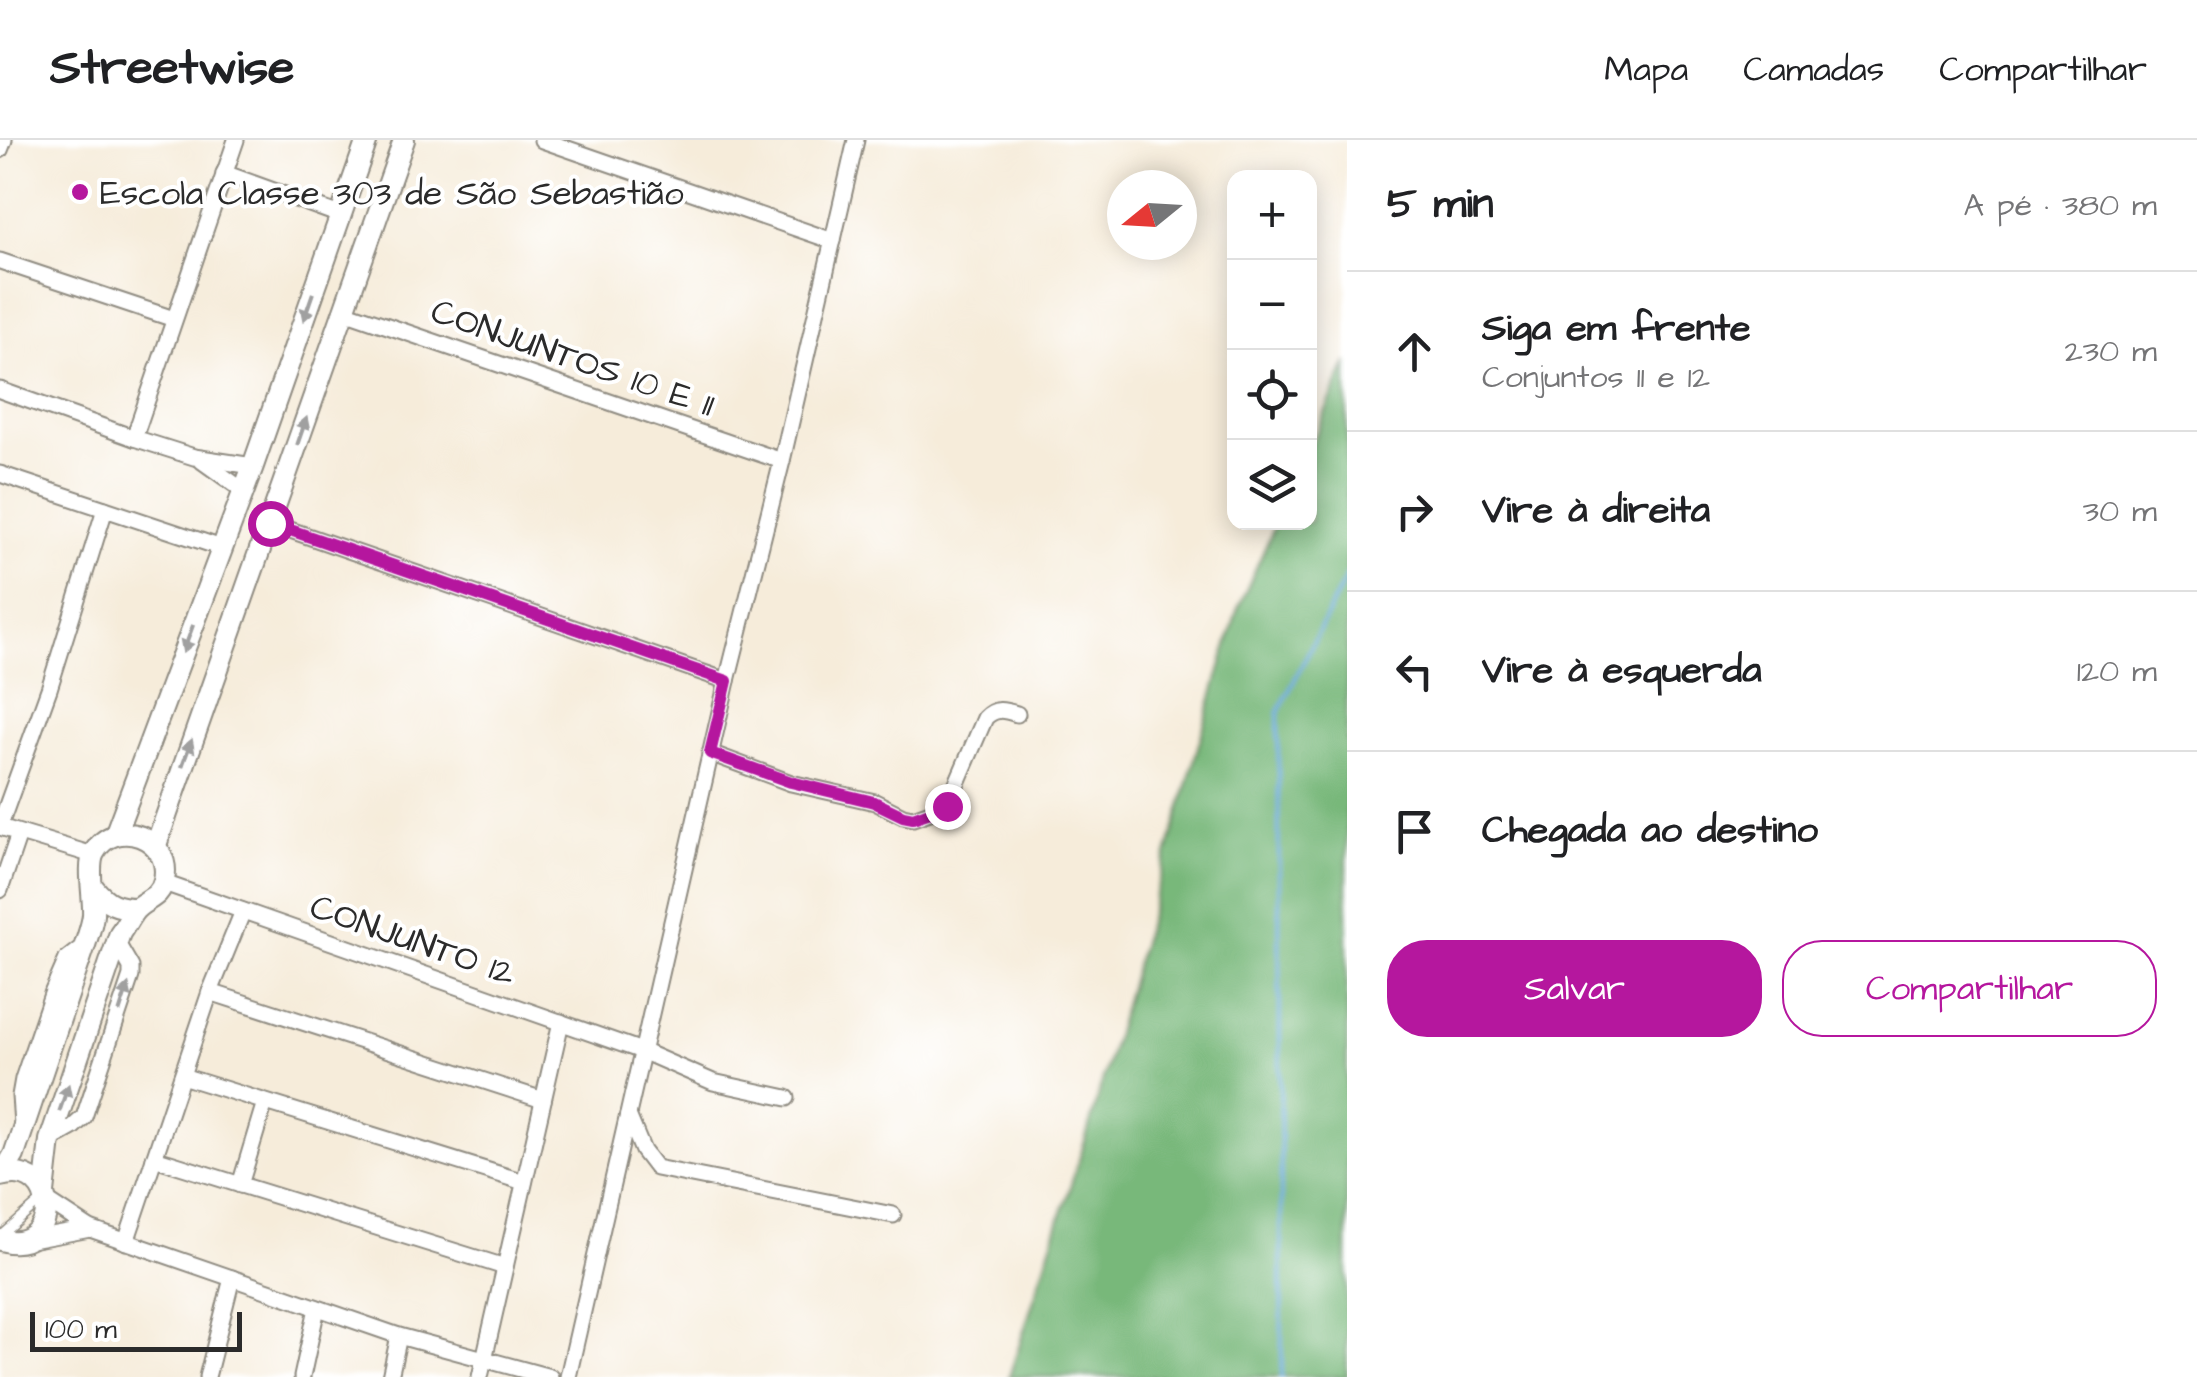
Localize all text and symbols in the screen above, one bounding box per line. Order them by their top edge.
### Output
text: Streetwise [50,36,294,102]
text: Mapa [1604,45,1688,94]
text: Camadas [1743,45,1884,94]
text: Compartilhar [1939,45,2147,94]
place label: Escola Classe 303 de São Sebastião [100,169,684,218]
north arrow [1107,170,1197,260]
map controls [1227,170,1317,530]
button: + [1227,170,1317,260]
text: 5 min [1387,176,1494,234]
marker: Escola Classe 303 de São Sebastião [69,181,91,203]
text: A pé · 380 m [1964,183,2157,228]
button: − [1227,260,1317,350]
street label: CONJUNTOS 10 E 11 [424,287,721,430]
one-way arrow [300,292,315,322]
text: Siga em frente [1482,303,1751,355]
icon: ahead [1387,324,1442,379]
text: 230 m [2065,329,2157,374]
button: locate [1227,350,1317,440]
text: Conjuntos 11 e 12 [1482,355,1710,400]
one-way arrow [296,415,311,445]
button: layers [1227,440,1317,530]
icon: right [1387,484,1442,539]
text: Vire à direita [1482,485,1710,537]
text: 30 m [2083,489,2157,534]
route start [248,501,294,547]
one-way arrow [180,625,195,655]
icon: left [1387,644,1442,699]
text: Vire à esquerda [1482,645,1762,697]
text: 120 m [2077,649,2157,694]
one-way arrow [180,737,195,767]
route end [925,784,971,830]
icon: arrive [1387,804,1442,859]
text: Chegada ao destino [1482,805,1818,857]
street label: CONJUNTO 12 [303,882,522,998]
button: Salvar [1387,940,1762,1037]
button: Compartilhar [1782,940,2157,1037]
one-way arrow [117,983,132,1013]
one-way arrow [57,1083,72,1113]
scale bar [30,1307,242,1352]
text: 100 m [45,1310,117,1349]

